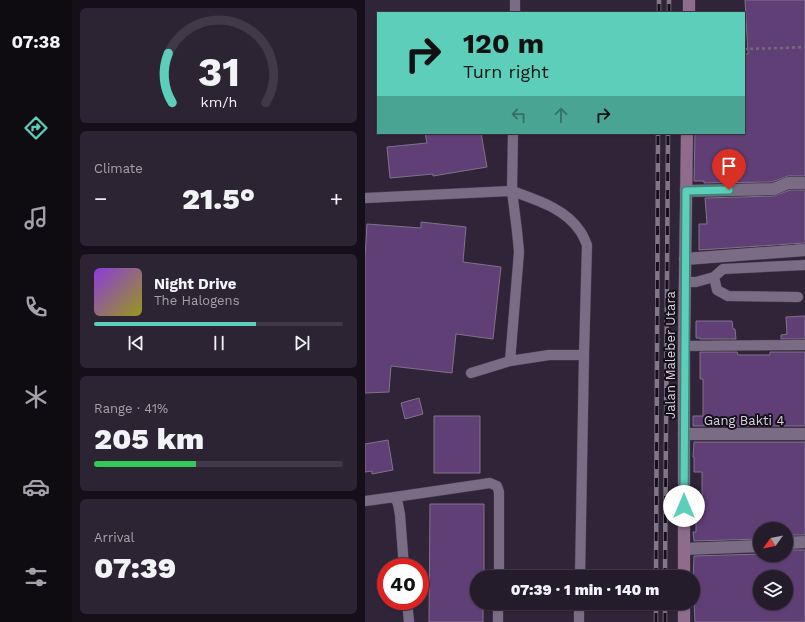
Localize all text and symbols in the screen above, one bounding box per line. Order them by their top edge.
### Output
text: 120 m [463,27,544,60]
icon: right [397,28,449,80]
text: 07:38 [11,31,61,52]
text: 31 [197,47,240,96]
text: Turn right [463,61,549,82]
text: km/h [200,94,237,110]
icon: left [508,104,530,126]
icon: ahead [550,104,572,126]
icon: right [592,104,614,126]
icon: directions [22,114,50,142]
pin [712,149,746,190]
icon: arrive [718,155,740,177]
text: Climate [94,161,143,176]
text: 21.5° [182,181,255,216]
text: − [94,186,107,211]
text: + [330,186,343,211]
icon: music [22,204,50,232]
text: Night Drive [154,275,237,293]
street label: Jalan Maleber Utara [663,290,678,419]
icon: phone [22,293,50,321]
text: The Halogens [154,293,240,308]
icon: previous [125,332,147,354]
icon: pause [208,332,230,354]
icon: next [291,332,313,354]
icon: climate [22,383,50,411]
text: Range · 41% [94,401,168,416]
street label: Gang Bakti 4 [704,413,784,428]
text: 205 km [94,421,204,456]
icon: car [22,473,50,501]
position arrow [663,485,705,527]
north arrow [753,522,793,562]
map controls [753,522,793,610]
text: Arrival [94,530,135,545]
text: 07:39 [94,550,176,585]
speed limit sign: 40 [377,558,429,610]
icon: filters [22,563,50,591]
button: layers [753,570,793,610]
text: 07:39 · 1 min · 140 m [511,581,659,599]

